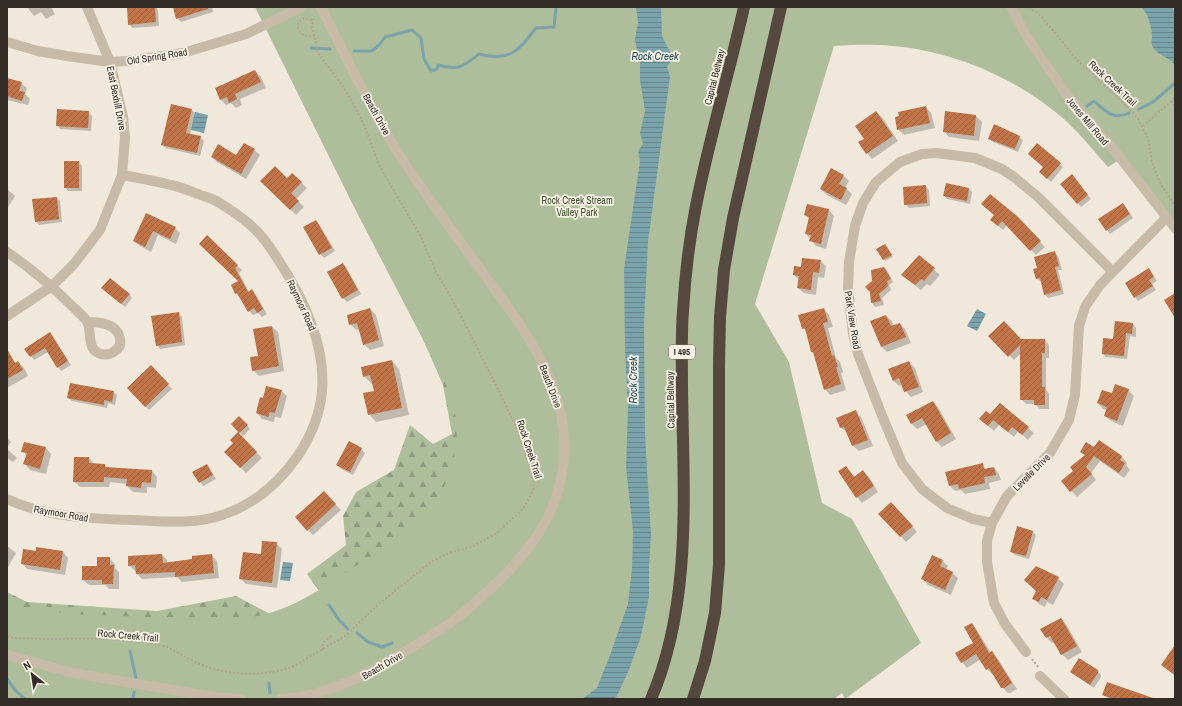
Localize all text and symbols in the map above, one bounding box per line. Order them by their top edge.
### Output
street label: Old Spring Road [126,45,188,68]
street label: Capital Beltway [701,47,728,106]
water label: Rock Creek [631,49,679,63]
street label: Rock Creek Trail [1086,58,1140,109]
street label: East Bexhill Drive [104,65,129,132]
street label: Beach Drive [360,91,393,138]
street label: Jones Mill Road [1064,95,1111,148]
park label: Rock Creek Stream Valley Park [541,194,613,219]
street label: Raymoor Road [284,277,319,333]
street label: Park View Road [841,290,864,350]
road number: I 495 [669,345,695,359]
water label: Rock Creek [626,356,640,404]
street label: Beach Drive [536,363,565,410]
street label: Capital Beltway [663,371,677,429]
street label: Rock Creek Trail [514,418,545,480]
street label: Levelle Drive [1010,451,1053,494]
street label: Raymoor Road [33,502,89,525]
street label: Rock Creek Trail [97,626,159,645]
street label: Beach Drive [359,648,405,682]
north arrow [12,654,52,694]
text: N [21,658,33,673]

